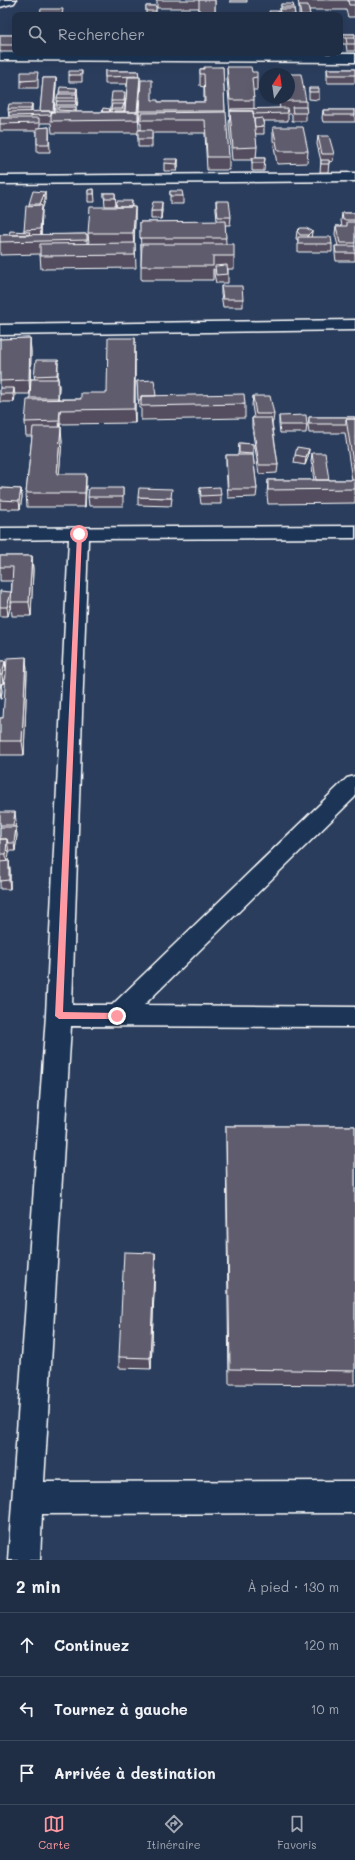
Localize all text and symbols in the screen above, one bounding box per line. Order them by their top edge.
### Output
search box [12,12,343,56]
icon: search [26,23,48,45]
text: Rechercher [58,24,145,44]
north arrow [259,68,295,104]
route start [70,525,88,543]
route end [108,1007,126,1025]
text: 2 min [16,1575,61,1597]
text: À pied · 130 m [248,1578,339,1595]
icon: ahead [16,1634,38,1656]
text: Continuez [54,1635,129,1655]
text: 120 m [303,1636,339,1653]
icon: left [16,1698,38,1720]
text: Tournez à gauche [54,1699,188,1719]
text: 10 m [311,1700,339,1717]
icon: arrive [16,1762,38,1784]
text: Arrivée à destination [54,1763,216,1783]
tab: Carte [38,1813,70,1852]
tab: Itinéraire [147,1813,201,1852]
tab: Favoris [277,1813,317,1852]

